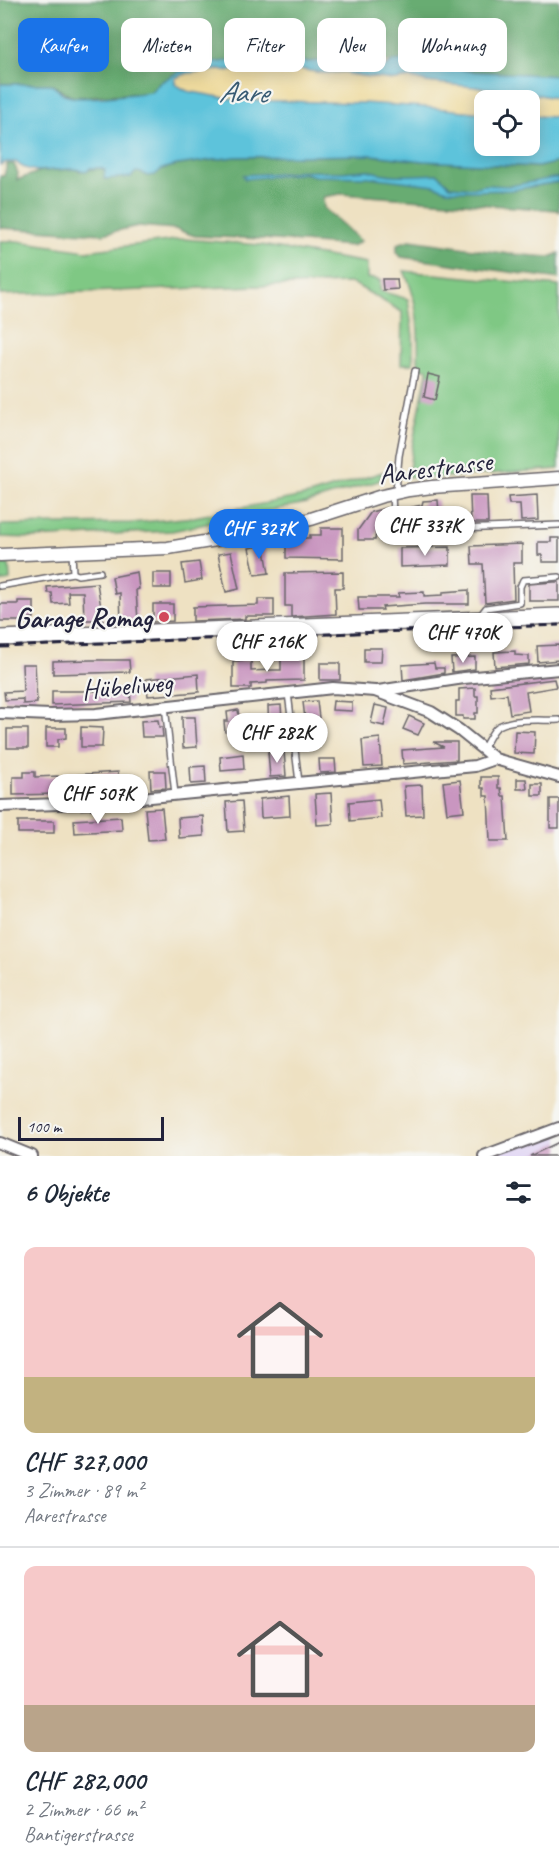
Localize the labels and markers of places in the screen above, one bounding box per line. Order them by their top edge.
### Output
pin: CHF 337K [363,506,487,557]
pin: CHF 327K [197,509,321,560]
place label: Garage Romag [15,600,154,635]
marker: Garage Romag [157,610,171,624]
pin: CHF 470K [401,613,525,664]
pin: CHF 216K [205,622,329,673]
pin: CHF 282K [215,713,339,764]
pin: CHF 507K [36,774,160,825]

